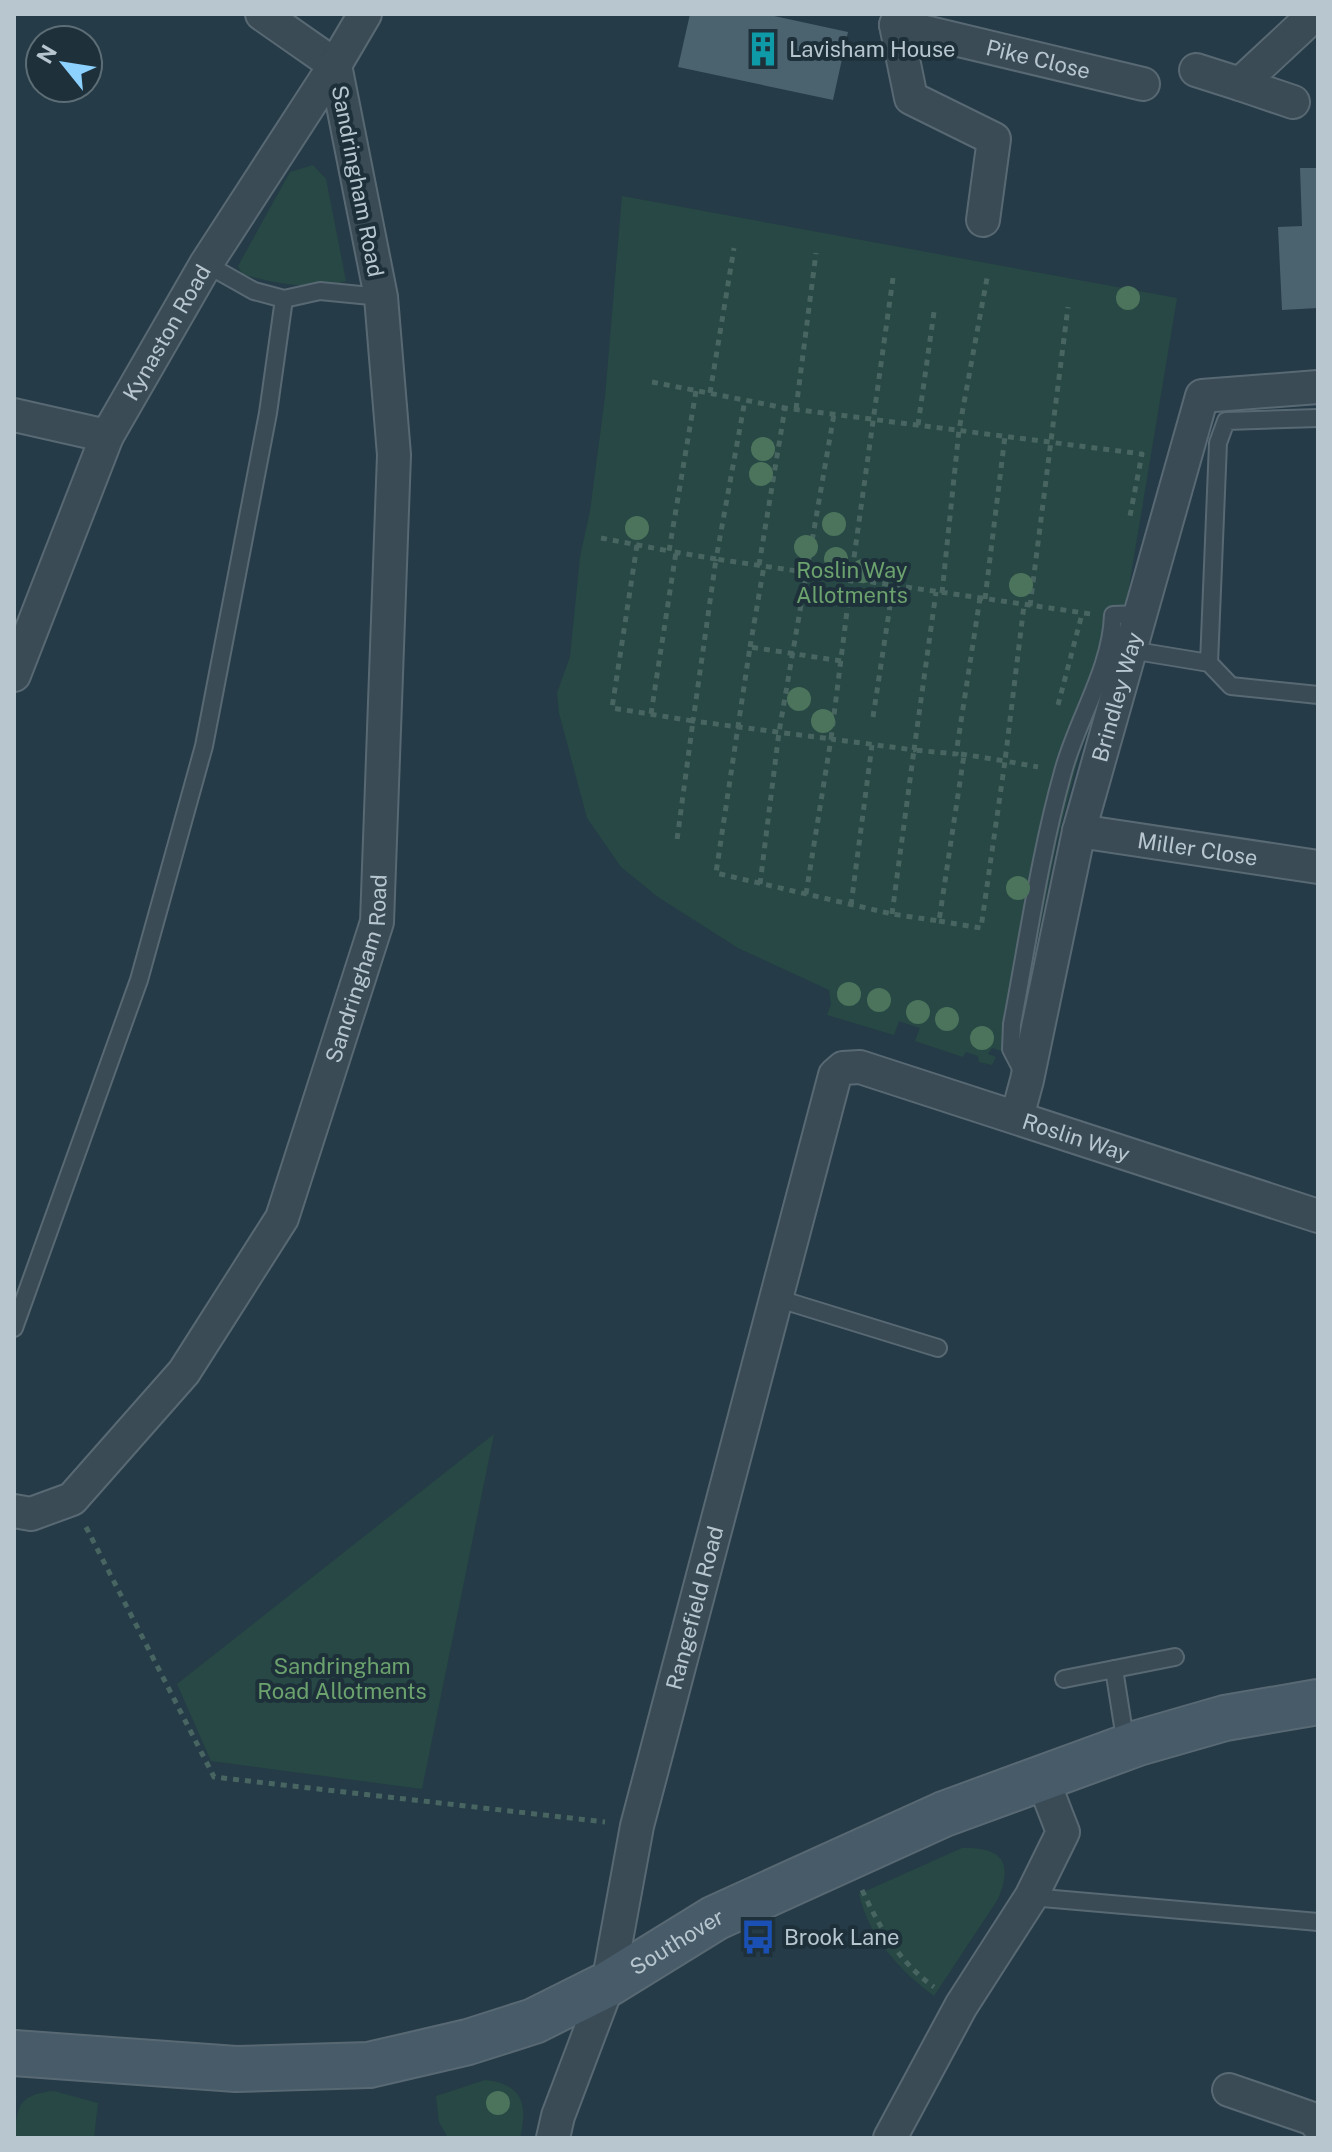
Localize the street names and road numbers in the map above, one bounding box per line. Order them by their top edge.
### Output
street label: Pike Close [984,34,1093,84]
street label: Sandringham Road [327,83,389,279]
street label: Kynaston Road [117,260,216,405]
street label: Brindley Way [1086,629,1148,765]
street label: Miller Close [1136,827,1260,871]
street label: Sandringham Road [320,874,392,1066]
street label: Roslin Way [1019,1108,1133,1167]
street label: Rangefield Road [661,1523,729,1692]
street label: Southover [625,1903,727,1980]

